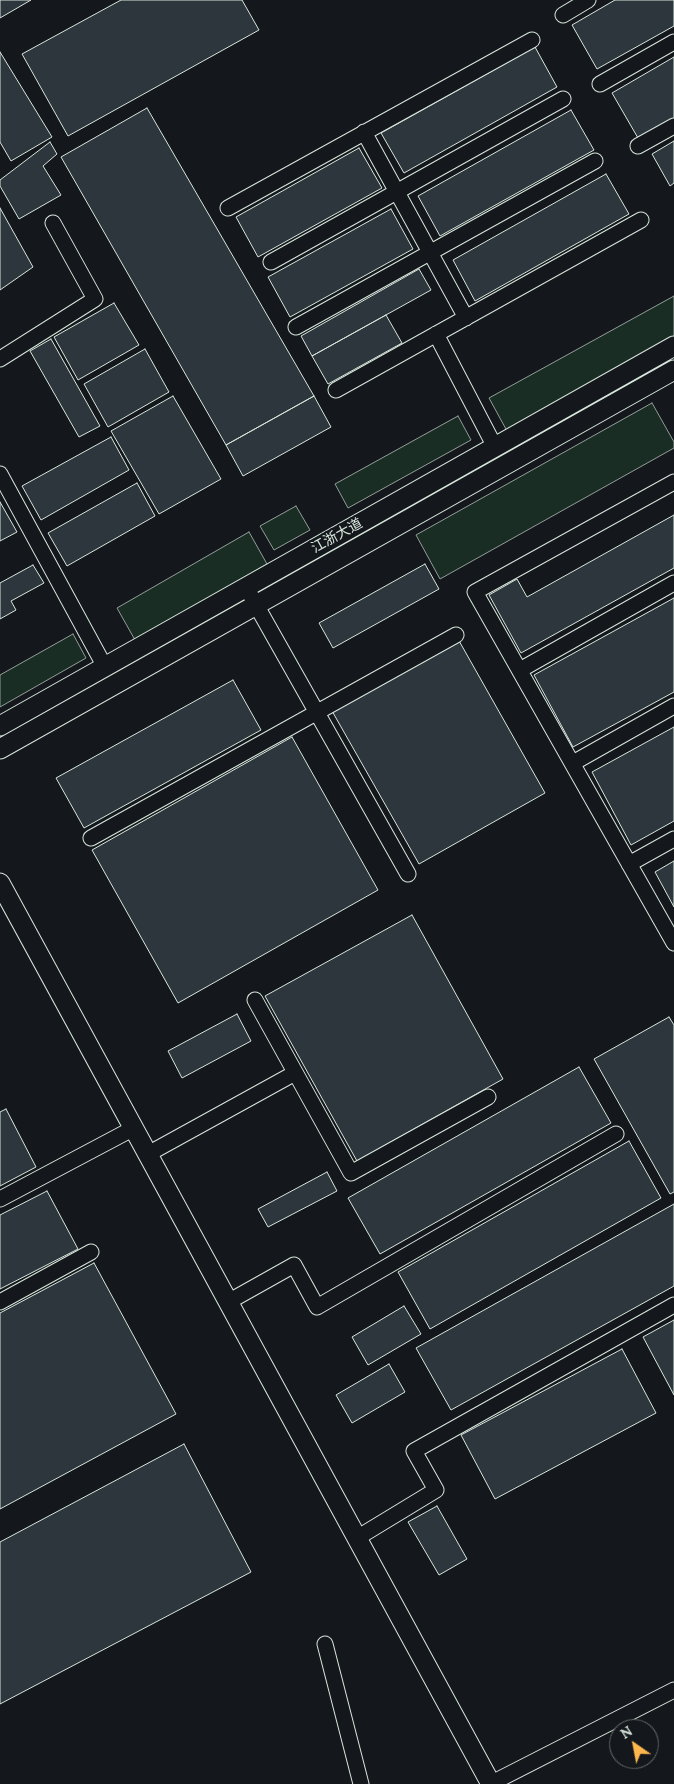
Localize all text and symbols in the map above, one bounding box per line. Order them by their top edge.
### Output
street label: 江浙大道 [308,515,366,557]
north arrow [609,1719,659,1769]
text: N [617,1722,636,1743]

